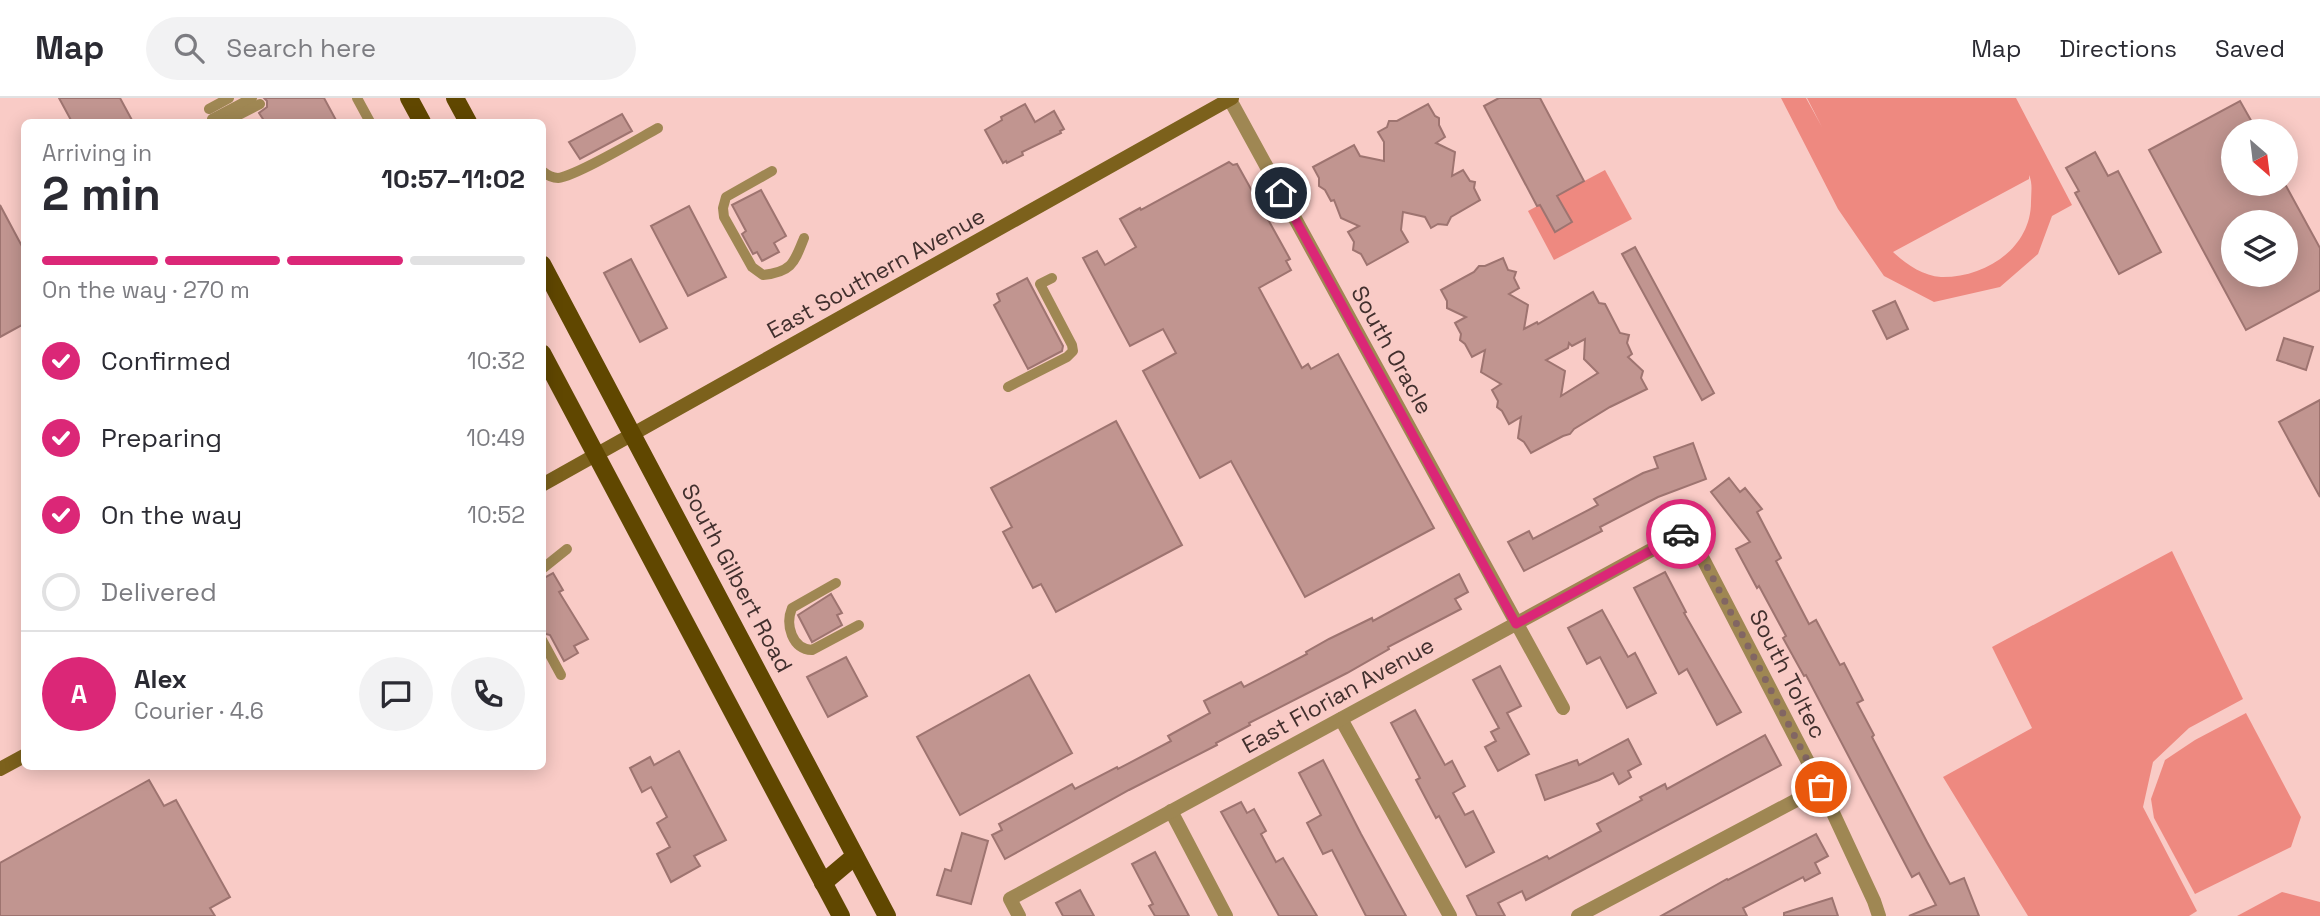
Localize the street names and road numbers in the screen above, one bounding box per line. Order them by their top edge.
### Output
street label: East Southern Avenue [762,201,990,345]
street label: South Oracle [1344,280,1440,420]
street label: South Gilbert Road [675,478,799,678]
street label: South Toltec [1743,604,1833,744]
street label: East Florian Avenue [1237,630,1439,760]

